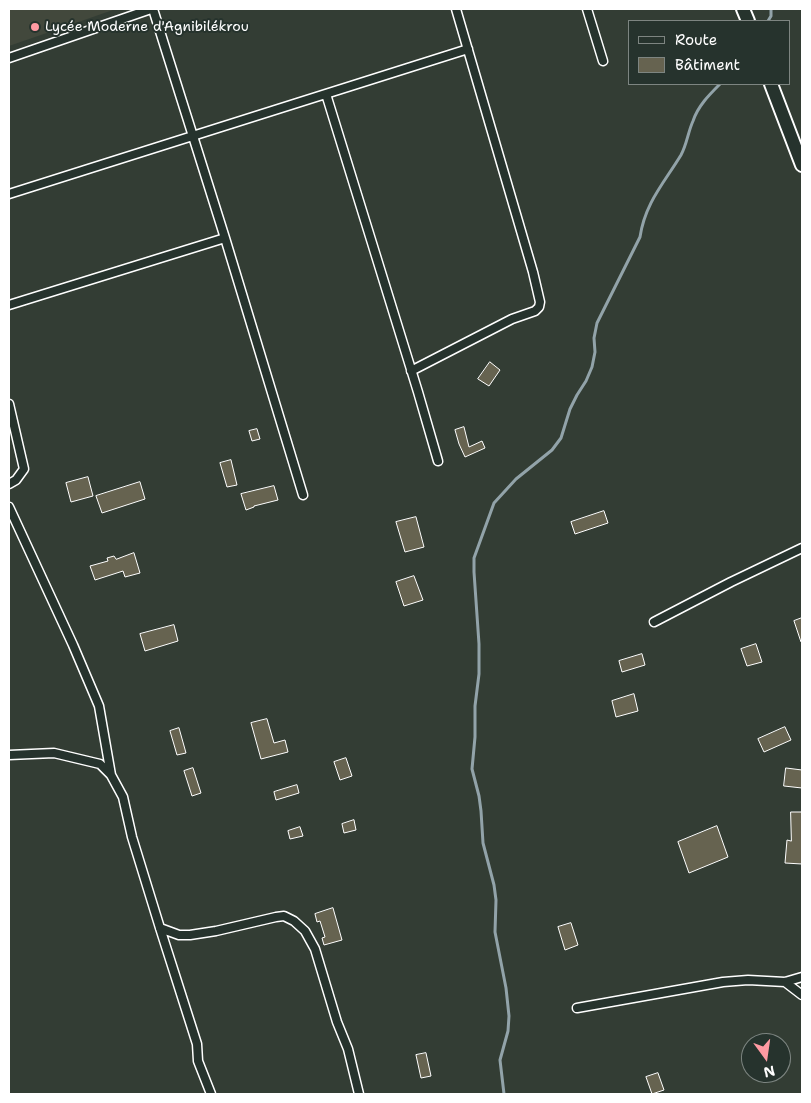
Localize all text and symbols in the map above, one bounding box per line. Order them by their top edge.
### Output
place label: Lycée Moderne d'Agnibilékrou [45,19,249,35]
legend [628,20,791,85]
marker: Lycée Moderne d'Agnibilékrou [29,21,41,33]
text: Route [675,30,717,50]
text: Bâtiment [675,55,740,75]
north arrow [741,1033,791,1083]
text: N [762,1062,777,1082]

